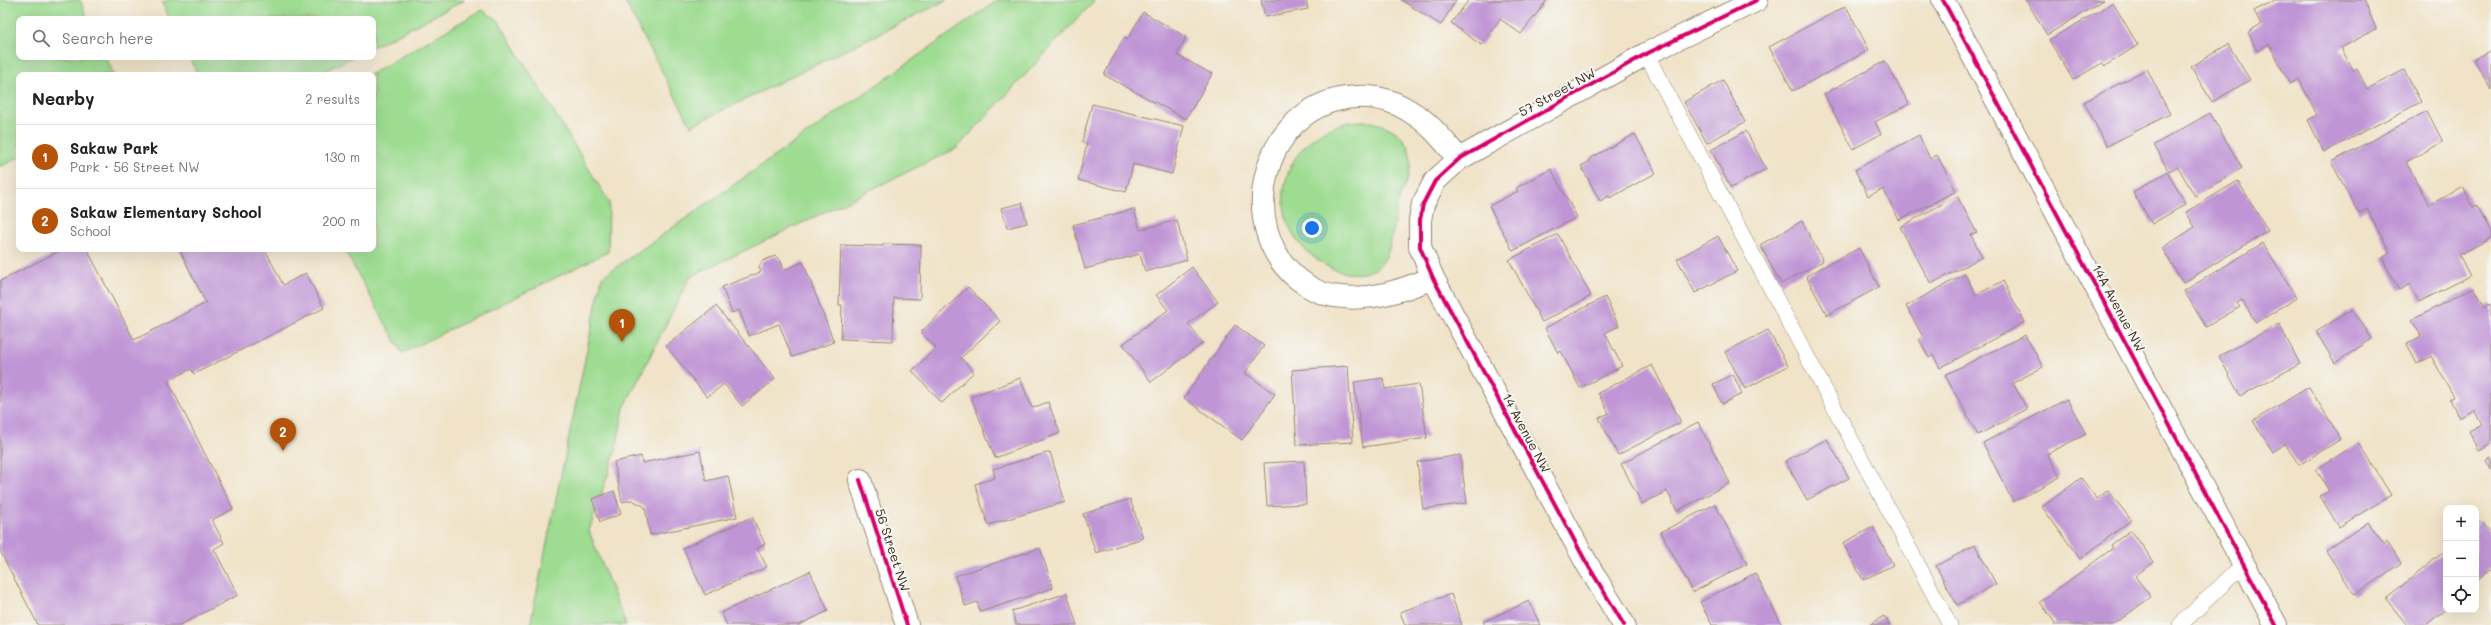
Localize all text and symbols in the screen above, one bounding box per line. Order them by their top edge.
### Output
search box [16,16,376,60]
icon: search [30,27,52,49]
text: Search here [62,28,153,48]
street label: 57 Street NW [1515,63,1598,120]
text: Nearby [32,87,94,109]
text: 2 results [305,90,360,107]
text: Sakaw Park [70,138,158,158]
text: 1 [42,148,48,165]
text: 130 m [324,148,360,165]
text: Park · 56 Street NW [70,158,200,175]
text: Sakaw Elementary School [70,202,261,222]
text: 2 [41,212,49,229]
text: 200 m [322,212,360,229]
your location [1302,218,1322,238]
text: School [70,222,111,239]
street label: 14A Avenue NW [2089,261,2150,354]
pin: 1 [609,309,635,342]
street label: 14 Avenue NW [1499,390,1556,476]
pin: 2 [270,418,296,451]
map controls [2443,505,2479,613]
button: + [2443,505,2479,541]
street label: 56 Street NW [872,506,915,593]
button: − [2443,541,2479,577]
button: locate [2443,577,2479,613]

